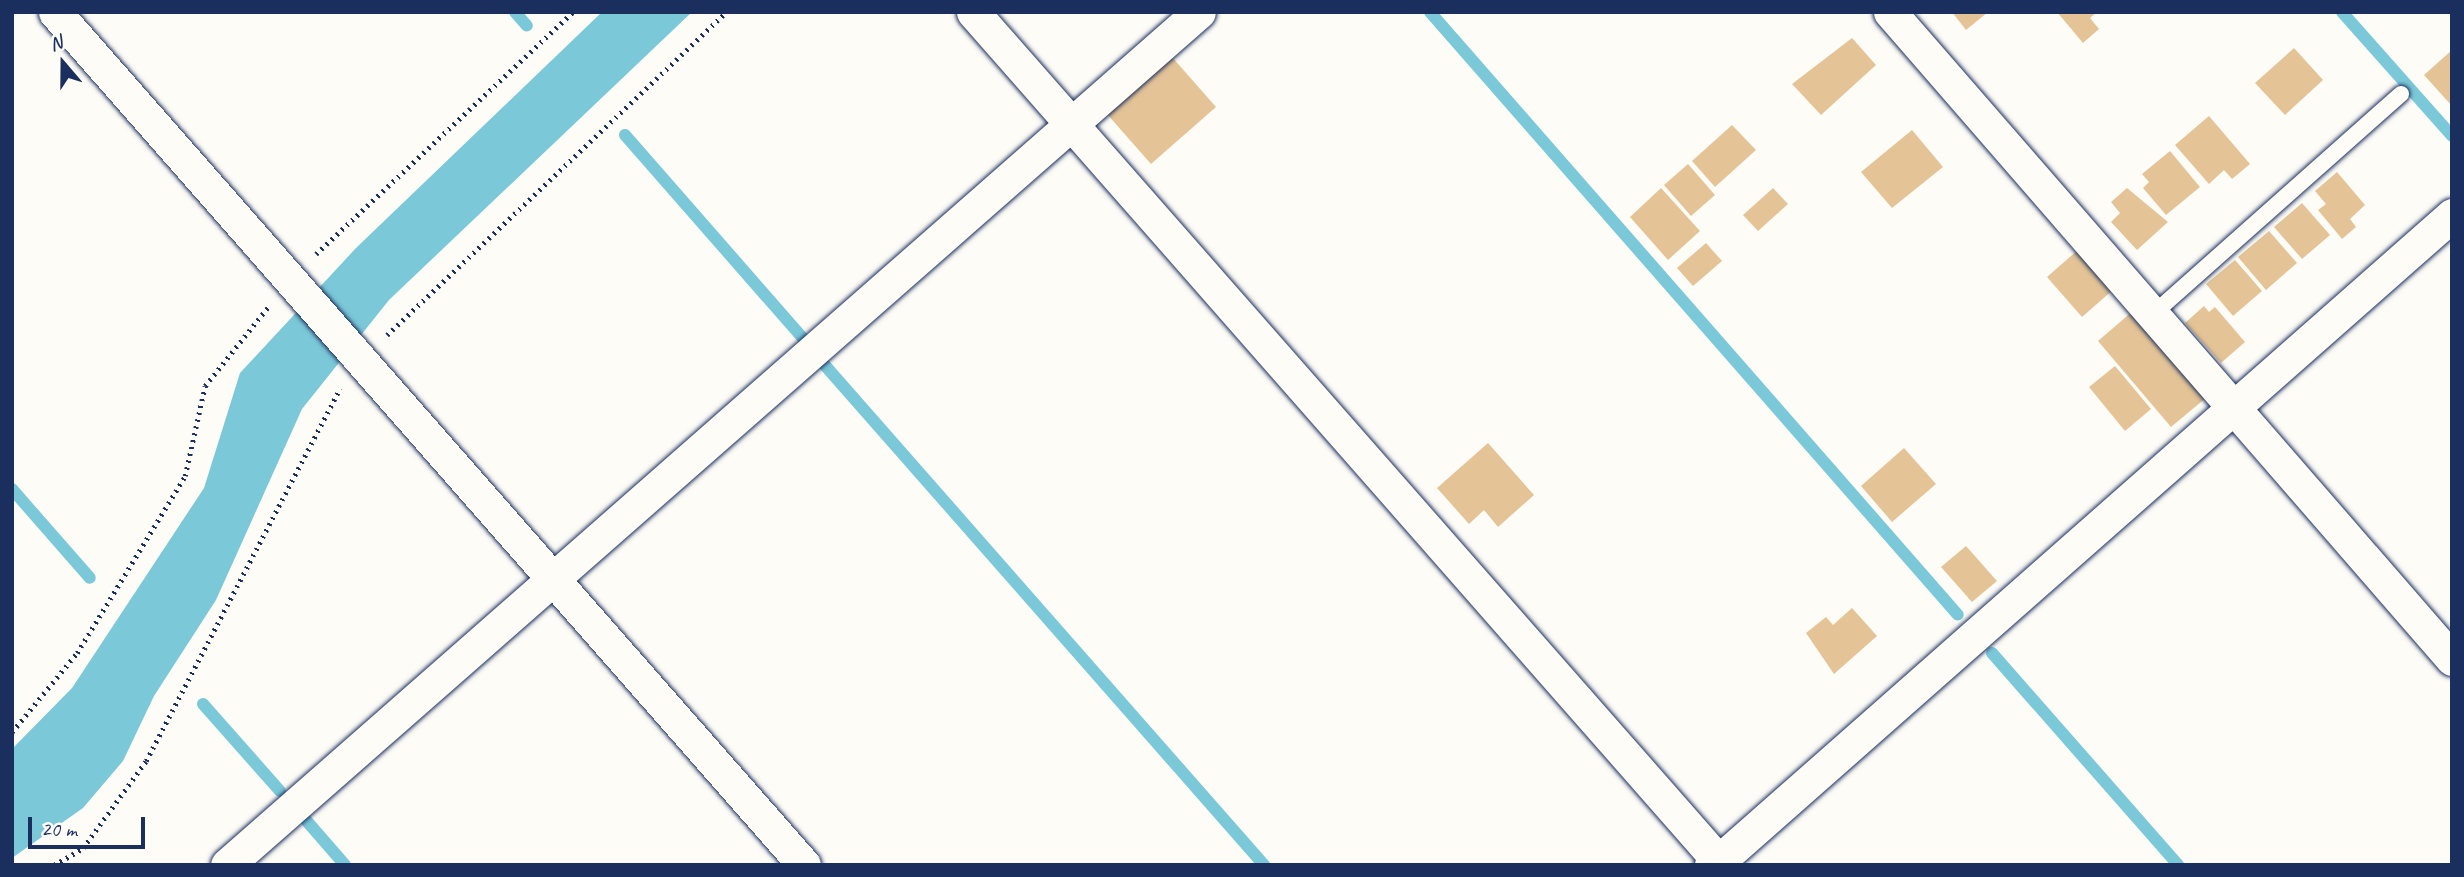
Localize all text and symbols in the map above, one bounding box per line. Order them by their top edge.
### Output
north arrow [28,28,98,98]
text: N [46,30,65,57]
scale bar [32,804,149,848]
text: 20 m [41,816,77,842]

